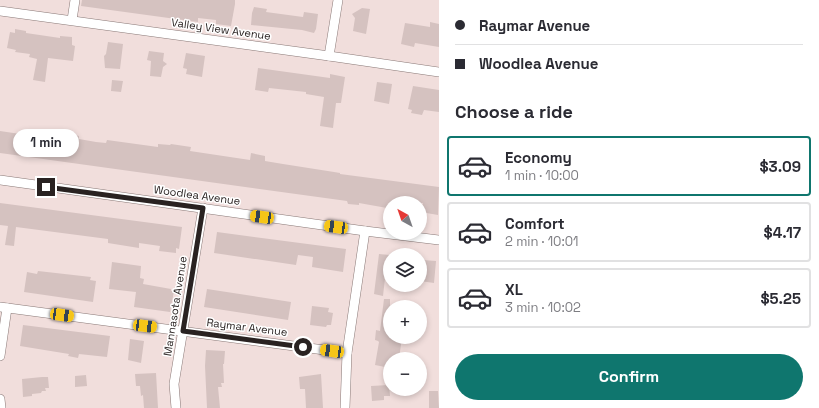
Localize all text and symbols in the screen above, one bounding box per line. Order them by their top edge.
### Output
street label: Valley View Avenue [170,15,272,43]
text: Raymar Avenue [479,16,590,35]
text: Woodlea Avenue [479,54,598,73]
text: Choose a ride [455,100,573,123]
callout: 1 min [13,129,79,157]
text: 1 min [30,134,62,151]
icon: car [457,148,493,184]
text: Economy [505,148,572,167]
text: $3.09 [760,157,801,176]
text: 1 min · 10:00 [505,167,579,184]
route end [37,178,55,196]
street label: Woodlea Avenue [153,182,241,208]
north arrow [383,196,427,240]
map controls [383,196,427,396]
car [249,209,275,225]
icon: car [457,214,493,250]
text: Comfort [505,214,565,233]
car [323,219,349,235]
text: $4.17 [764,223,801,242]
text: 2 min · 10:01 [505,233,578,250]
button: layers [383,248,427,292]
street label: Mannasota Avenue [160,255,190,357]
icon: car [457,280,493,316]
text: XL [505,280,523,299]
text: $5.25 [761,289,801,308]
text: 3 min · 10:02 [505,299,581,316]
button: + [383,300,427,344]
car [49,307,75,323]
street label: Raymar Avenue [206,315,288,339]
car [132,319,158,333]
route start [294,338,312,356]
car [319,343,345,359]
button: − [383,352,427,396]
button: Confirm [455,354,803,400]

